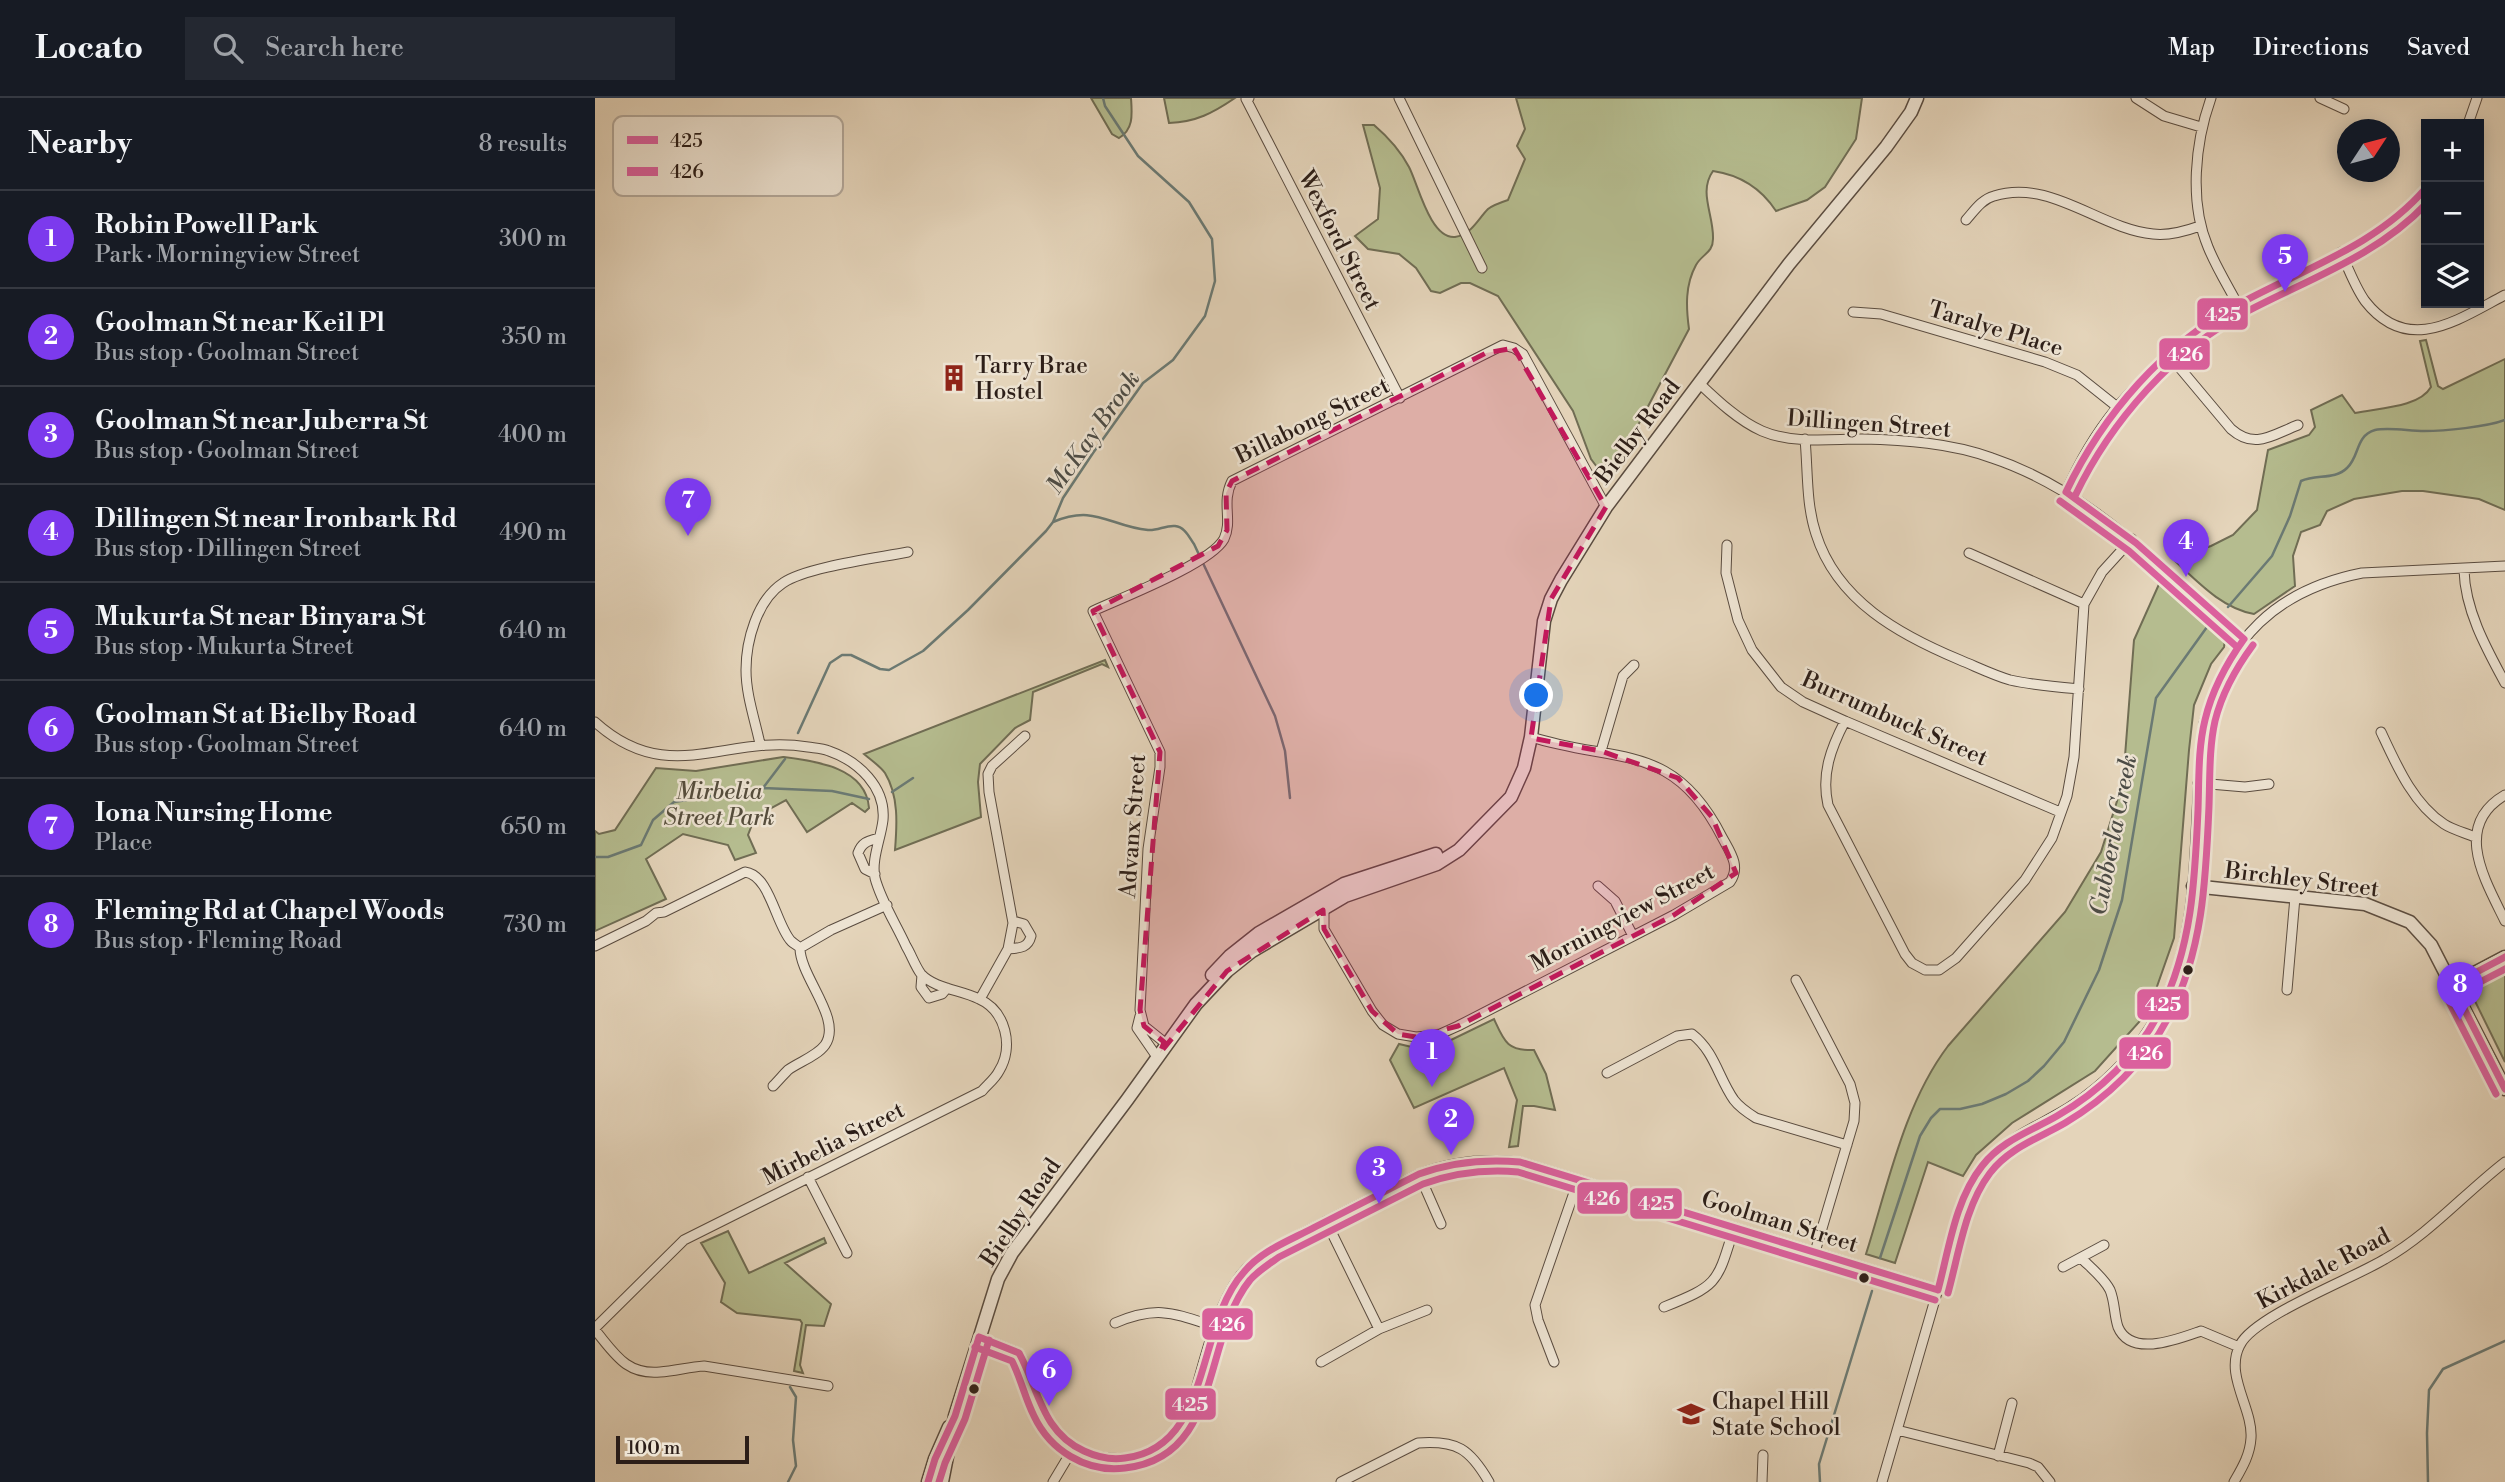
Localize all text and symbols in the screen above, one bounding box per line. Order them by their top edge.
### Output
search box [185,17,675,80]
text: Locato [35,28,143,69]
icon: search [209,29,247,67]
text: Search here [265,32,404,64]
text: Map [2168,33,2215,63]
text: Directions [2253,33,2369,63]
text: Saved [2407,33,2470,63]
legend [613,116,843,196]
north arrow [2337,119,2400,182]
map controls [2421,119,2484,308]
button: + [2421,119,2484,182]
text: Nearby [28,125,132,163]
text: 425 [670,129,703,153]
text: 8 results [479,130,567,158]
text: 426 [670,160,704,184]
street label: Wexford Street [1291,165,1386,315]
button: − [2421,182,2484,245]
text: Robin Powell Park [95,209,318,241]
text: 1 [45,225,57,253]
text: 300 m [499,225,567,253]
pin: 5 [2262,234,2308,292]
text: Park · Morningview Street [95,241,360,269]
button: layers [2421,245,2484,308]
street label: Taralye Place [1925,295,2066,363]
line badge: 425 [2196,297,2249,331]
text: 425 [2205,303,2241,327]
text: Goolman St near Keil Pl [95,307,385,339]
text: 2 [44,323,58,351]
text: 350 m [501,323,567,351]
line badge: 426 [2158,337,2211,371]
text: Bus stop · Goolman Street [95,339,359,367]
text: 426 [2167,343,2203,367]
place label: Tarry Brae Hostel [975,352,1088,406]
building icon: Tarry Brae Hostel [939,363,969,393]
water label: McKay Brook [1040,365,1147,500]
street label: Billabong Street [1230,372,1394,471]
street label: Bielby Road [1589,374,1686,490]
street label: Dillingen Street [1786,404,1952,444]
text: Goolman St near Juberra St [95,405,428,437]
text: 3 [44,421,58,449]
text: 400 m [498,421,567,449]
text: Bus stop · Goolman Street [95,437,359,465]
pin: 7 [665,478,711,536]
text: Dillingen St near Ironbark Rd [95,503,457,535]
text: 4 [43,519,59,547]
text: 490 m [499,519,567,547]
pin: 4 [2163,519,2209,577]
text: Bus stop · Dillingen Street [95,535,361,563]
text: Mukurta St near Binyara St [95,601,426,633]
text: 5 [44,617,58,645]
text: 640 m [499,617,567,645]
text: Bus stop · Mukurta Street [95,633,354,661]
street label: Burrumbuck Street [1796,665,1992,772]
your location [1519,678,1553,712]
text: Goolman St at Bielby Road [95,699,417,731]
text: 6 [44,715,58,743]
text: 640 m [499,715,567,743]
text: Bus stop · Goolman Street [95,731,359,759]
water label: Cubberla Creek [2084,752,2144,918]
street label: Advanx Street [1114,753,1152,900]
park label: Mirbelia Street Park [664,778,774,832]
text: Iona Nursing Home [95,797,332,829]
text: 7 [44,813,58,841]
text: 650 m [500,813,567,841]
text: Place [95,829,152,857]
street label: Birchley Street [2222,857,2381,903]
street label: Morningview Street [1526,858,1719,978]
text: Fleming Rd at Chapel Woods [95,895,444,927]
text: 8 [44,911,58,939]
text: 730 m [503,911,567,939]
text: Bus stop · Fleming Road [95,927,342,955]
pin: 8 [2437,962,2483,1020]
unlabelled marker [2181,963,2195,977]
line badge: 425 [2136,988,2190,1021]
text: 425 [2145,993,2181,1017]
pin: 1 [1409,1029,1455,1087]
line badge: 426 [2118,1036,2172,1070]
text: 426 [2127,1042,2163,1066]
street label: Mirbelia Street [758,1096,909,1192]
pin: 2 [1428,1097,1474,1155]
pin: 3 [1356,1146,1402,1204]
street label: Bielby Road [974,1153,1067,1273]
line badge: 426 [1576,1181,1629,1215]
street label: Goolman Street [1698,1185,1861,1259]
text: 426 [1584,1187,1620,1211]
line badge: 425 [1629,1187,1683,1220]
text: 425 [1638,1192,1674,1216]
street label: Kirkdale Road [2252,1222,2395,1316]
unlabelled marker [1857,1271,1871,1285]
line badge: 426 [1201,1307,1254,1341]
text: 426 [1209,1313,1245,1337]
pin: 6 [1026,1348,1072,1406]
unlabelled marker [967,1382,981,1396]
line badge: 425 [1164,1387,1217,1421]
place label: Chapel Hill State School [1712,1388,1841,1442]
text: 425 [1172,1393,1208,1417]
school or university icon: Chapel Hill State School [1676,1399,1706,1429]
scale bar [616,1433,749,1465]
text: 100 m [627,1436,680,1460]

